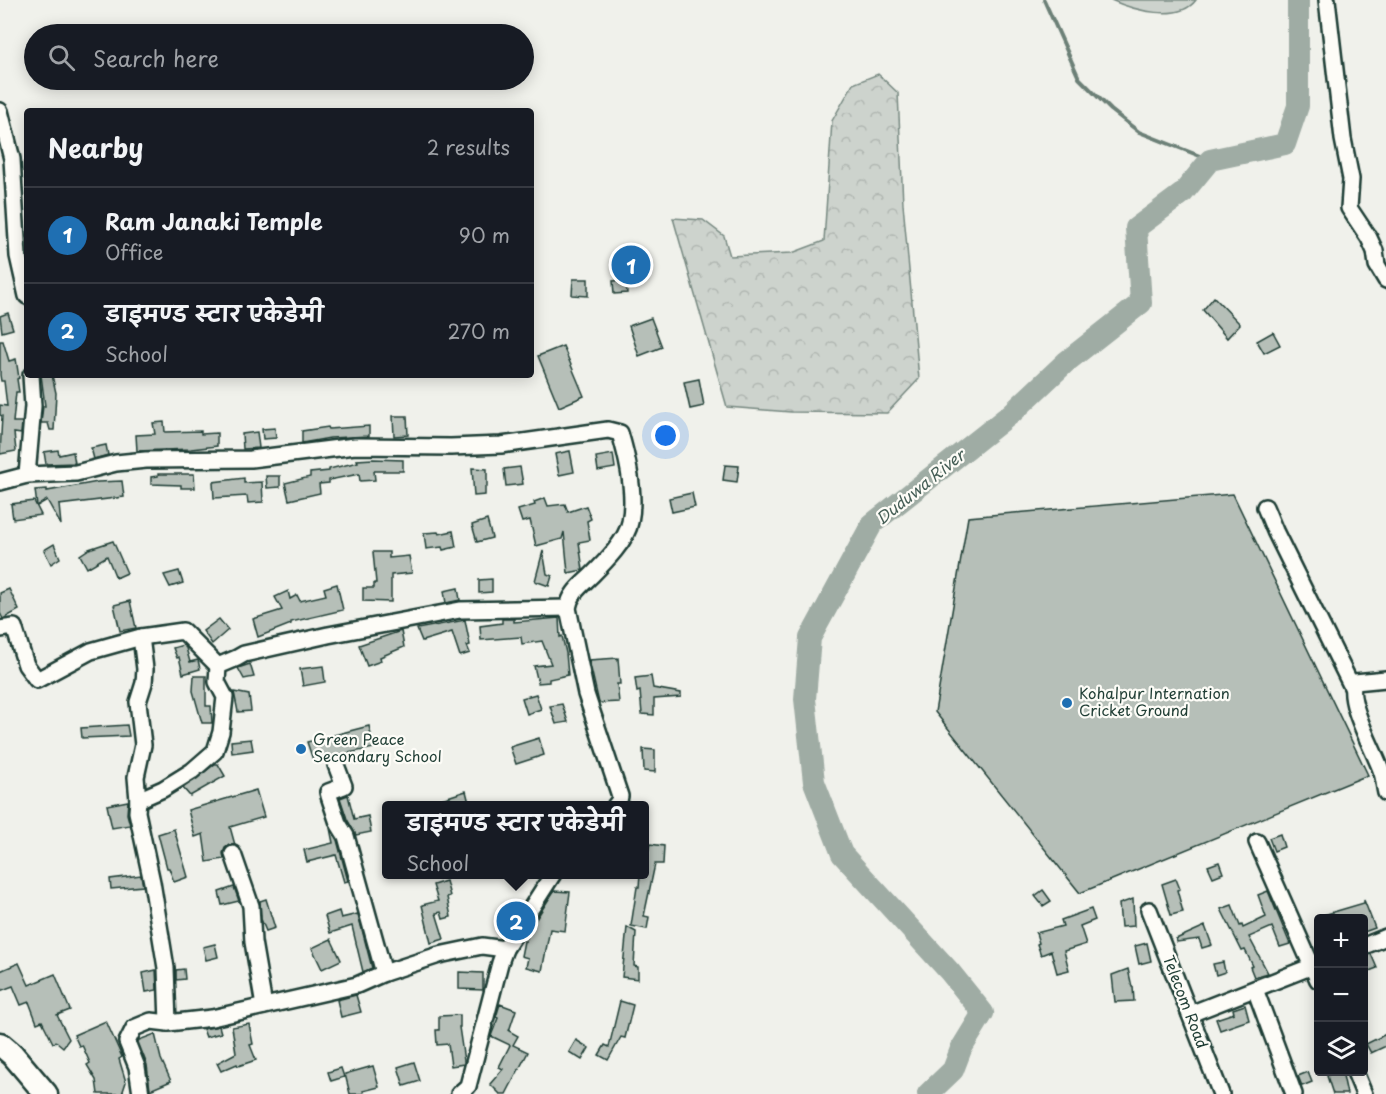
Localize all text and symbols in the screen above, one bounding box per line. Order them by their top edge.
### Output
search box [24,24,534,90]
icon: search [45,41,78,74]
text: Search here [93,41,219,74]
text: Nearby [48,128,143,167]
text: 2 results [427,132,510,162]
text: Ram Janaki Temple [105,204,323,237]
text: 1 [63,220,72,250]
text: 90 m [459,220,510,250]
text: Office [105,237,163,267]
pin: 1 [612,242,650,288]
text: डाइमण्ड स्टार एकेडेमी [105,296,323,329]
text: 2 [60,316,75,346]
text: 270 m [447,316,510,346]
text: School [105,339,168,369]
your location [651,421,680,450]
water label: Duduwa River [870,441,971,530]
place label: Kohalpur Internation Cricket Ground [1079,681,1230,721]
marker: Kohalpur Internation Cricket Ground [1060,696,1074,710]
place label: Green Peace Secondary School [313,727,442,767]
marker: Green Peace Secondary School [294,742,308,756]
popup [382,801,649,879]
text: डाइमण्ड स्टार एकेडेमी [406,805,625,838]
text: School [406,848,469,878]
pin: 2 [496,898,536,944]
map controls [1314,914,1368,1076]
button: + [1314,914,1368,968]
street label: Telecom Road [1158,952,1215,1051]
button: − [1314,968,1368,1022]
button: layers [1314,1022,1368,1076]

